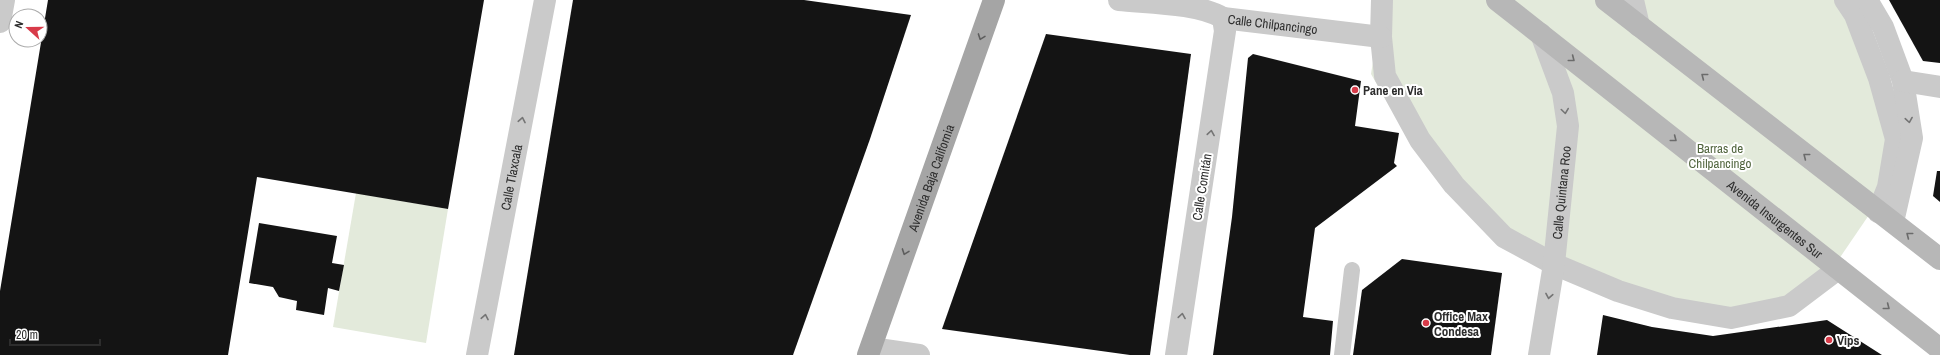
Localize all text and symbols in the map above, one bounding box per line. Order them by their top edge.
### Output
north arrow [8,8,48,48]
street label: Calle Chilpancingo [1227,10,1319,38]
text: N [11,19,26,30]
one-way arrow [977,33,986,40]
one-way arrow [1567,54,1574,61]
one-way arrow [1701,74,1708,81]
place label: Pane en Via [1363,82,1423,99]
marker: Pane en Via [1350,85,1360,95]
one-way arrow [1560,108,1569,114]
one-way arrow [518,117,526,123]
one-way arrow [1904,117,1913,123]
street label: Avenida Baja California [904,122,958,235]
one-way arrow [1206,130,1215,136]
one-way arrow [1669,134,1676,141]
park label: Barras de Chilpancingo [1689,140,1751,172]
street label: Calle Tlaxcala [496,143,526,212]
street label: Calle Quintana Roo [1548,145,1574,240]
street label: Calle Comitán [1188,152,1216,222]
one-way arrow [1804,153,1811,160]
street label: Avenida Insurgentes Sur [1723,175,1827,262]
one-way arrow [1907,233,1914,240]
one-way arrow [901,248,910,255]
one-way arrow [1545,293,1554,299]
one-way arrow [1882,302,1890,309]
place label: Office Max Condesa [1434,308,1488,340]
one-way arrow [1177,313,1186,320]
one-way arrow [480,314,488,320]
marker: Office Max Condesa [1421,318,1431,328]
scale bar [10,321,100,347]
text: 20 m [16,327,38,343]
place label: Vips [1837,332,1859,349]
marker: Vips [1824,335,1834,345]

